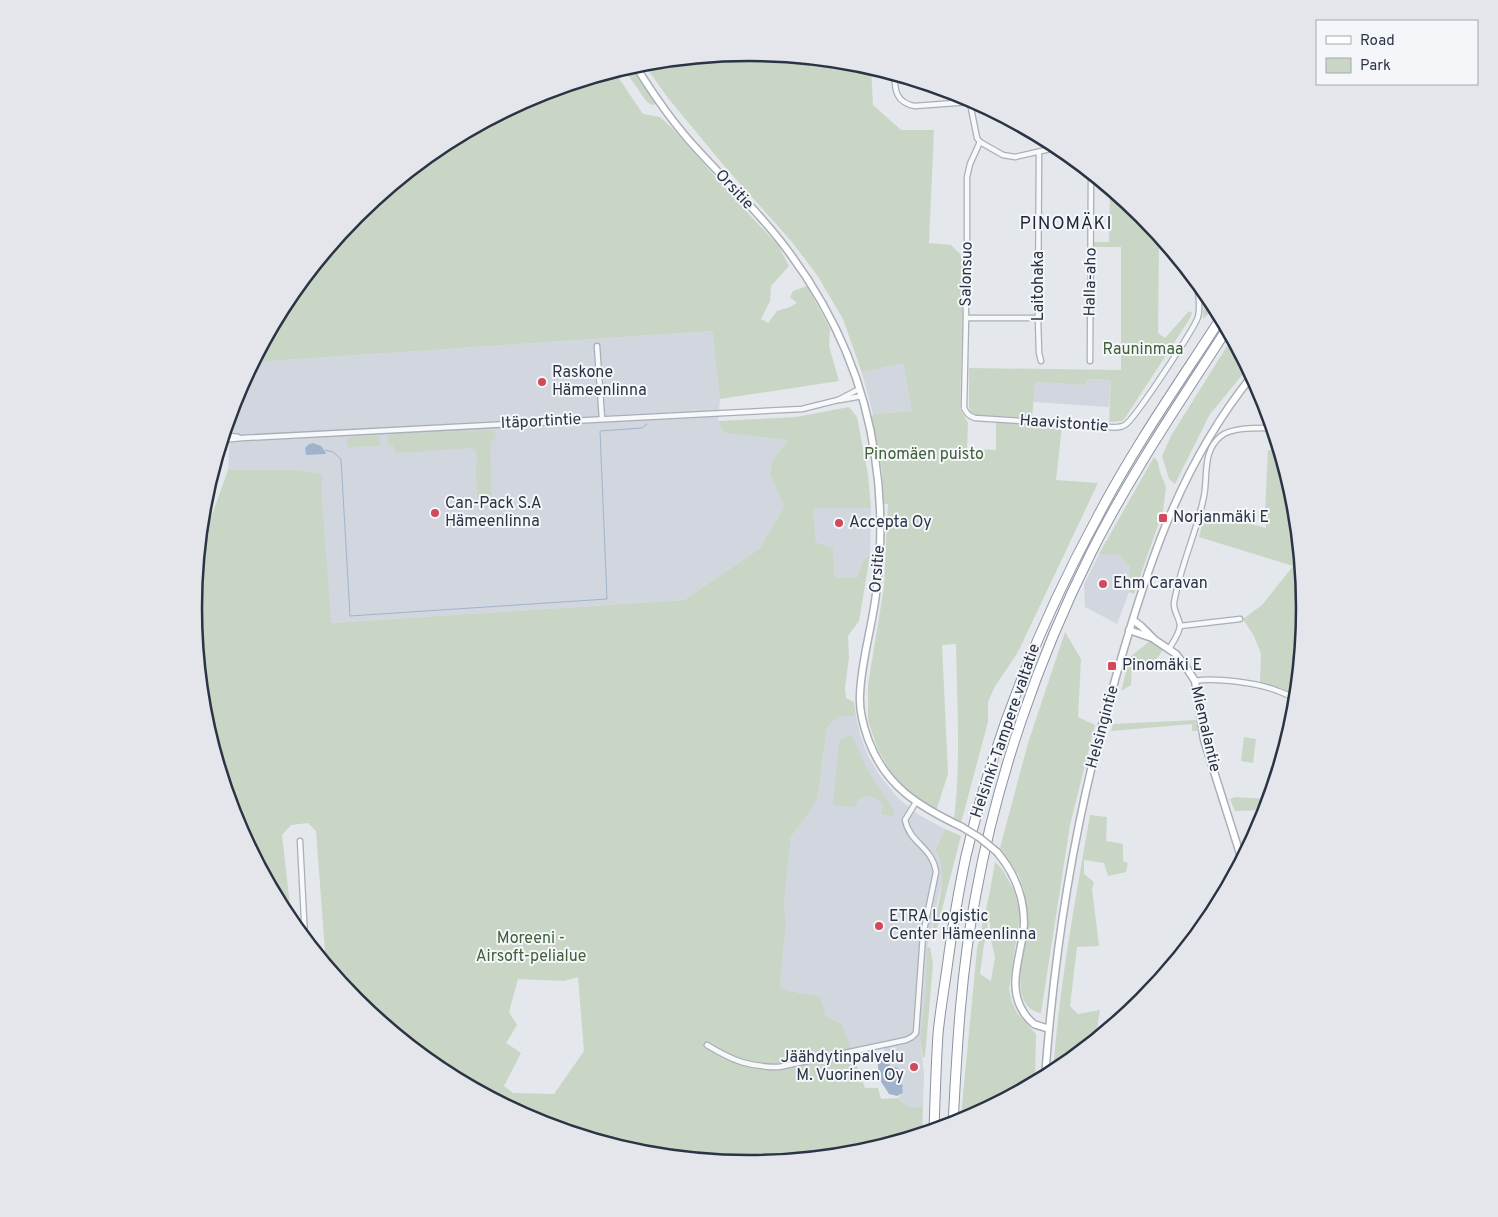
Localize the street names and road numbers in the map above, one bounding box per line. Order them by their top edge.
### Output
street label: Orsitie [710,166,758,214]
street label: Salonsuo [956,241,978,307]
street label: Halla-aho [1080,247,1102,317]
street label: Laitohaka [1029,251,1049,321]
street label: Itäportintie [500,410,582,434]
street label: Haavistontie [1019,411,1109,437]
street label: Orsitie [866,544,890,594]
street label: Helsinki-Tampere valtatie [967,641,1045,821]
street label: Helsingintie [1082,683,1124,771]
street label: Miemalantie [1185,684,1225,774]

